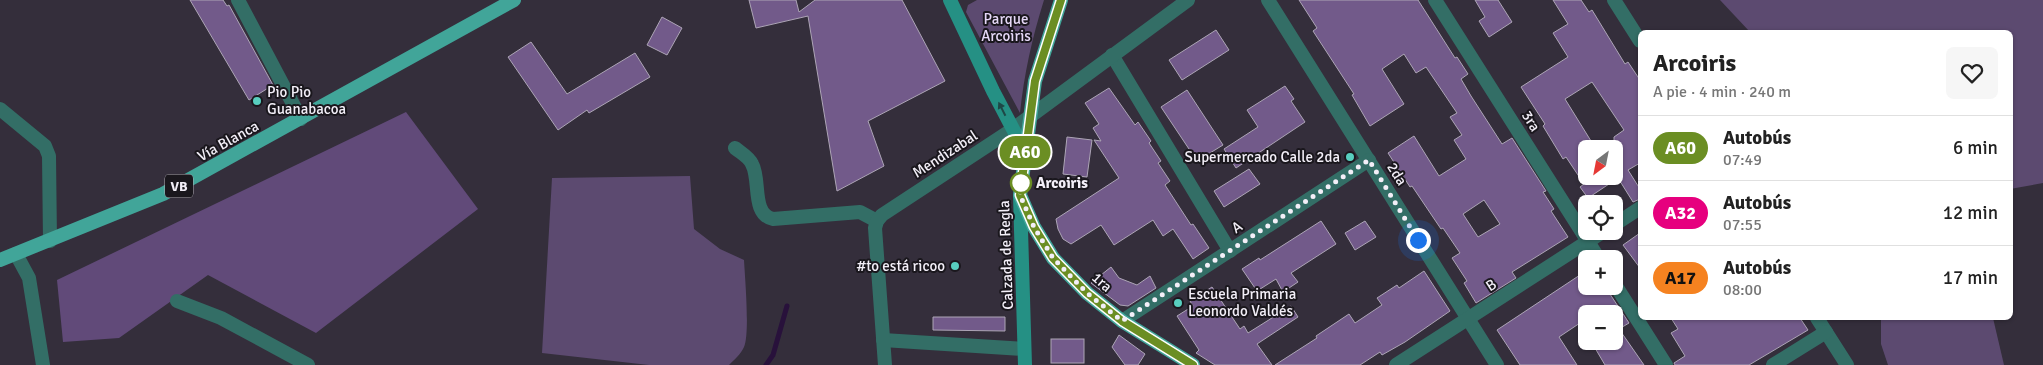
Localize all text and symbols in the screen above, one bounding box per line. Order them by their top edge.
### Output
park label: Parque Arcoiris [981,10,1031,45]
button: heart [1946,47,1998,99]
text: Arcoiris [1653,48,1736,78]
text: A pie · 4 min · 240 m [1653,82,1791,102]
place label: Pio Pio Guanabacoa [267,83,346,118]
marker: Pio Pio Guanabacoa [251,95,263,107]
one-way arrow [998,102,1006,116]
street label: 3ra [1518,107,1544,135]
street label: Vía Blanca [194,117,262,165]
street label: Mendizabal [909,126,981,182]
text: Autobús [1723,126,1791,150]
line badge: A60 [996,136,1054,168]
text: 6 min [1953,136,1998,160]
text: A60 [1665,137,1696,159]
north arrow [1578,140,1622,185]
map controls [1578,140,1623,350]
text: A60 [1010,141,1040,163]
place label: Supermercado Calle 2da [1185,148,1340,166]
text: 07:49 [1723,150,1762,170]
marker: Supermercado Calle 2da [1344,151,1356,163]
street label: 2da [1383,159,1411,189]
marker: Arcoiris [1010,172,1032,194]
place label: Arcoiris [1036,174,1088,192]
road number: VB [165,175,193,198]
text: Autobús [1723,191,1791,215]
button: locate [1578,195,1623,240]
street label: Calzada de Regla [995,200,1017,310]
text: 12 min [1943,201,1998,225]
text: A32 [1665,202,1696,224]
text: 07:55 [1723,215,1762,235]
street label: A [1228,217,1246,237]
your location [1406,228,1431,253]
button: + [1578,250,1623,295]
text: Autobús [1723,256,1791,280]
place label: #to está ricoo [856,257,945,275]
marker: #to está ricoo [949,260,961,272]
text: 17 min [1943,266,1998,290]
text: A17 [1665,267,1696,289]
street label: 1ra [1088,268,1116,296]
street label: B [1482,275,1500,295]
text: 08:00 [1723,280,1762,300]
place label: Escuela Primaria Leonordo Valdés [1188,285,1296,320]
marker: Escuela Primaria Leonordo Valdés [1172,297,1184,309]
button: − [1578,305,1623,350]

